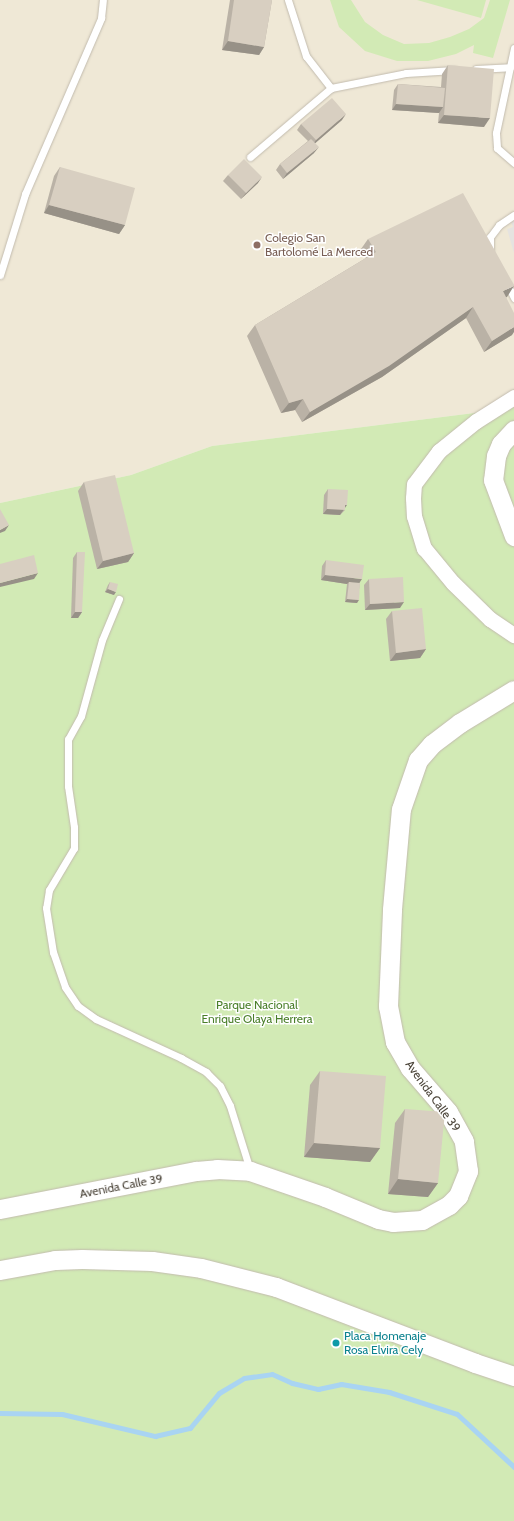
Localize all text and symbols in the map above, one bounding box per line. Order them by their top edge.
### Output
place label: Colegio San Bartolomé La Merced [265,231,373,259]
marker: Colegio San Bartolomé La Merced [252,240,262,250]
park label: Parque Nacional Enrique Olaya Herrera [202,998,312,1026]
street label: Avenida Calle 39 [402,1058,464,1134]
street label: Avenida Calle 39 [78,1171,164,1201]
place label: Placa Homenaje Rosa Elvira Cely [344,1329,426,1357]
marker: Placa Homenaje Rosa Elvira Cely [331,1338,341,1348]

